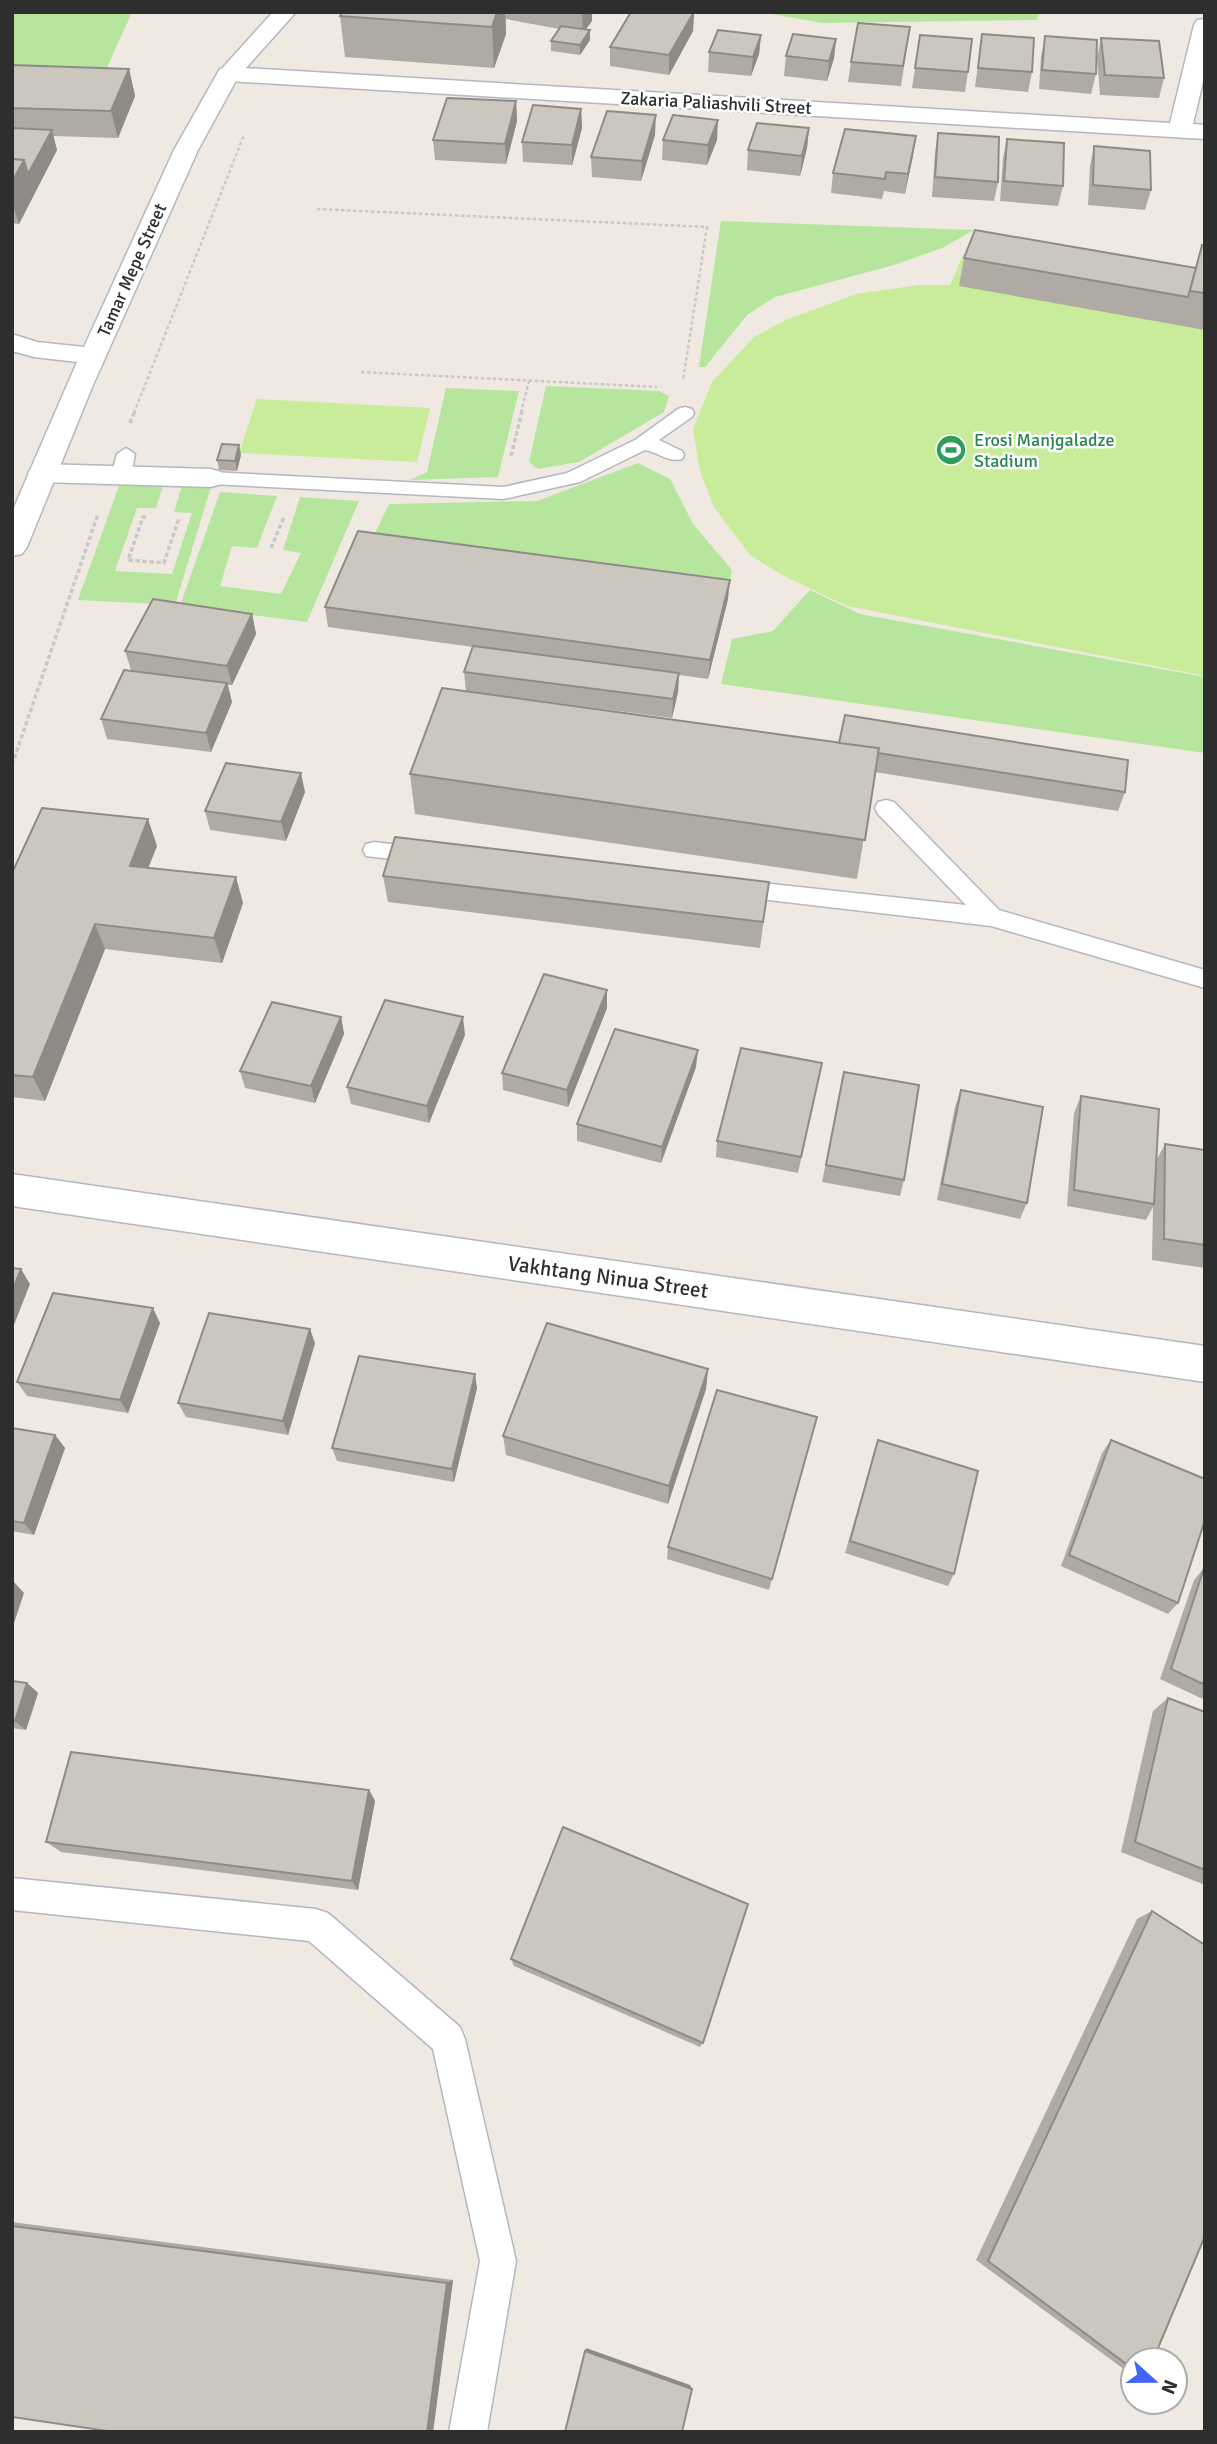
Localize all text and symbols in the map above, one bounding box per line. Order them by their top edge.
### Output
street label: Zakaria Paliashvili Street [620,87,812,119]
street label: Tamar Mepe Street [93,200,171,340]
place label: Erosi Manjgaladze Stadium [974,429,1114,472]
sports icon: Erosi Manjgaladze Stadium [934,433,968,467]
street label: Vakhtang Ninua Street [506,1250,710,1304]
north arrow [1119,2346,1189,2416]
text: N [1155,2376,1183,2397]

